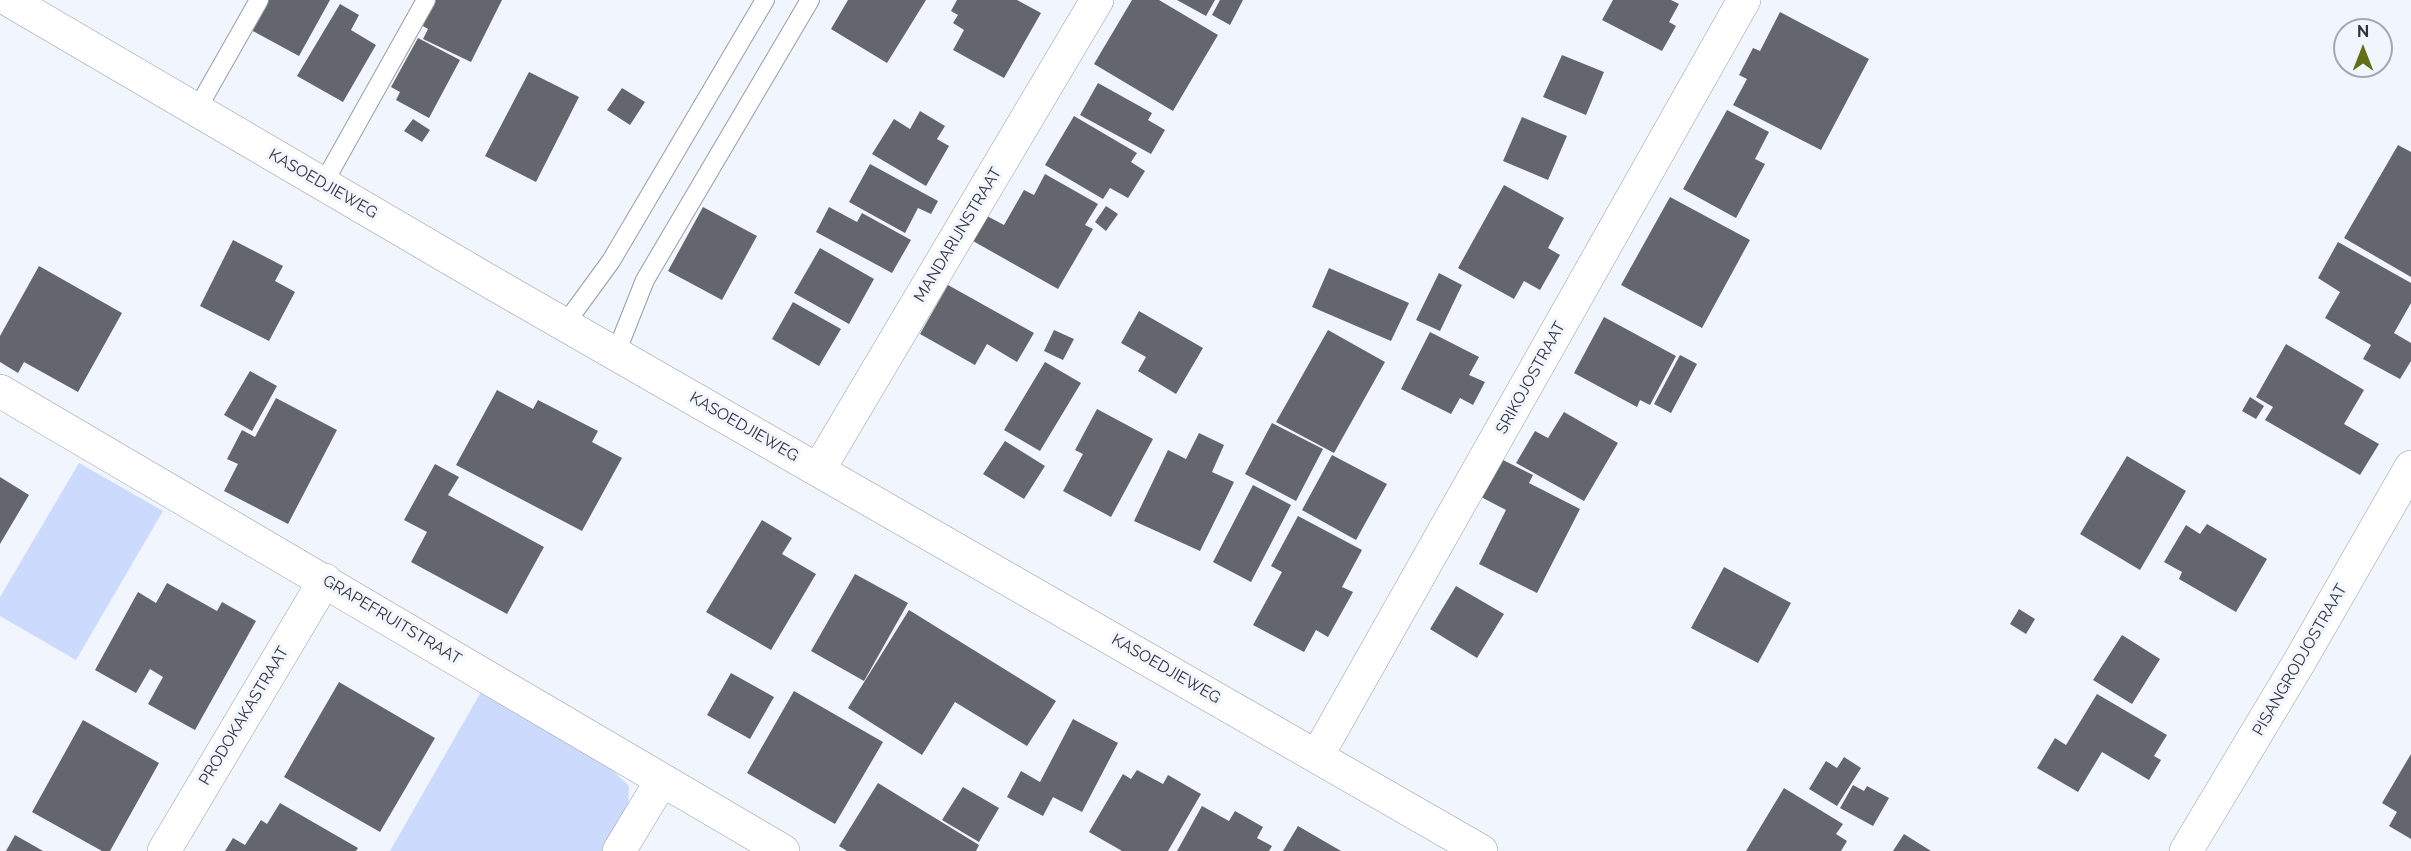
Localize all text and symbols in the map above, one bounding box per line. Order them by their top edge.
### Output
north arrow [2333,18,2393,78]
text: N [2357,22,2369,41]
street label: KASOEDJIEWEG [265,145,381,223]
street label: MANDARIJNSTRAAT [910,164,1006,306]
street label: SRIKOJOSTRAAT [1492,319,1570,437]
street label: KASOEDJIEWEG [686,388,802,466]
street label: GRAPEFRUITSTRAAT [319,571,465,669]
street label: PISANGRODJOSTRAAT [2249,581,2351,739]
street label: KASOEDJIEWEG [1108,630,1224,708]
street label: PRODOKAKASTRAAT [195,643,293,789]

